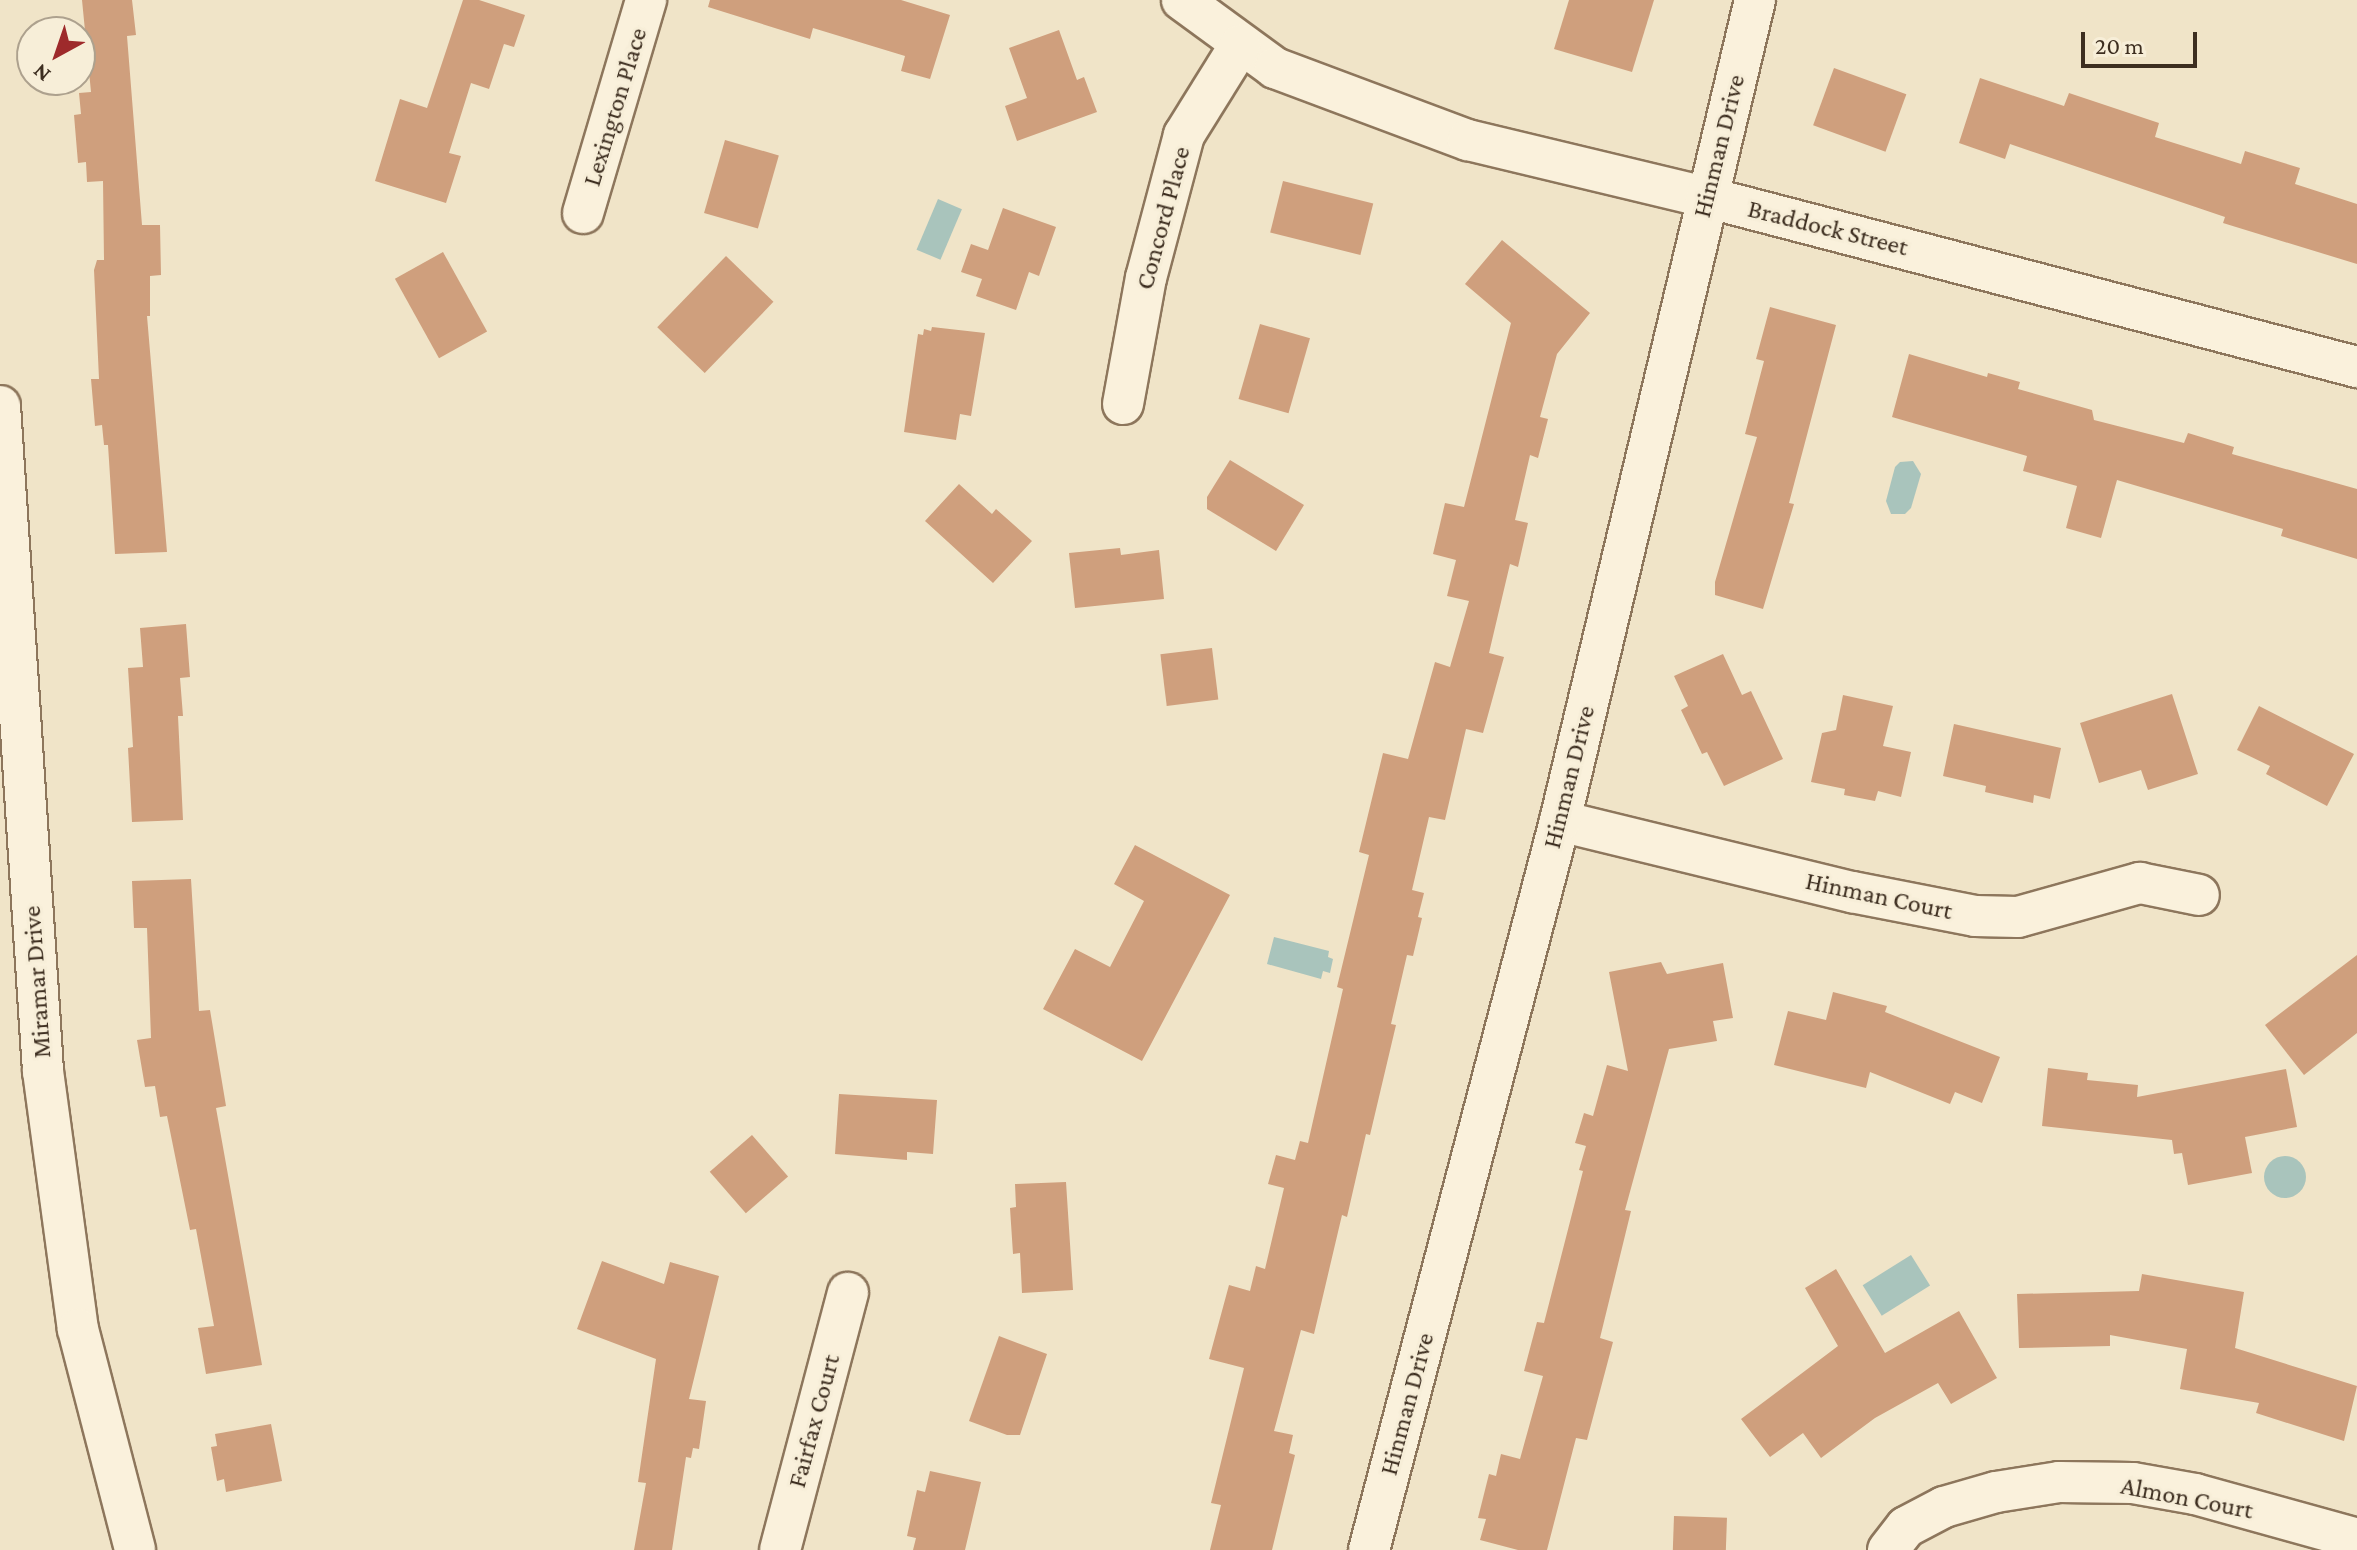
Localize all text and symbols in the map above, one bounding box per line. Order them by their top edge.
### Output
north arrow [16,16,96,96]
scale bar [2085,16,2201,66]
street label: Lexington Place [576,24,654,190]
text: 20 m [2095,32,2144,59]
text: N [28,59,55,88]
street label: Hinman Drive [1686,71,1752,221]
street label: Concord Place [1129,143,1197,293]
street label: Braddock Street [1745,193,1911,263]
street label: Hinman Drive [1536,702,1602,852]
street label: Hinman Court [1803,865,1955,927]
street label: Miramar Drive [16,905,58,1059]
street label: Hinman Drive [1373,1329,1441,1479]
street label: Fairfax Court [781,1351,847,1491]
street label: Almon Court [2118,1470,2256,1526]

